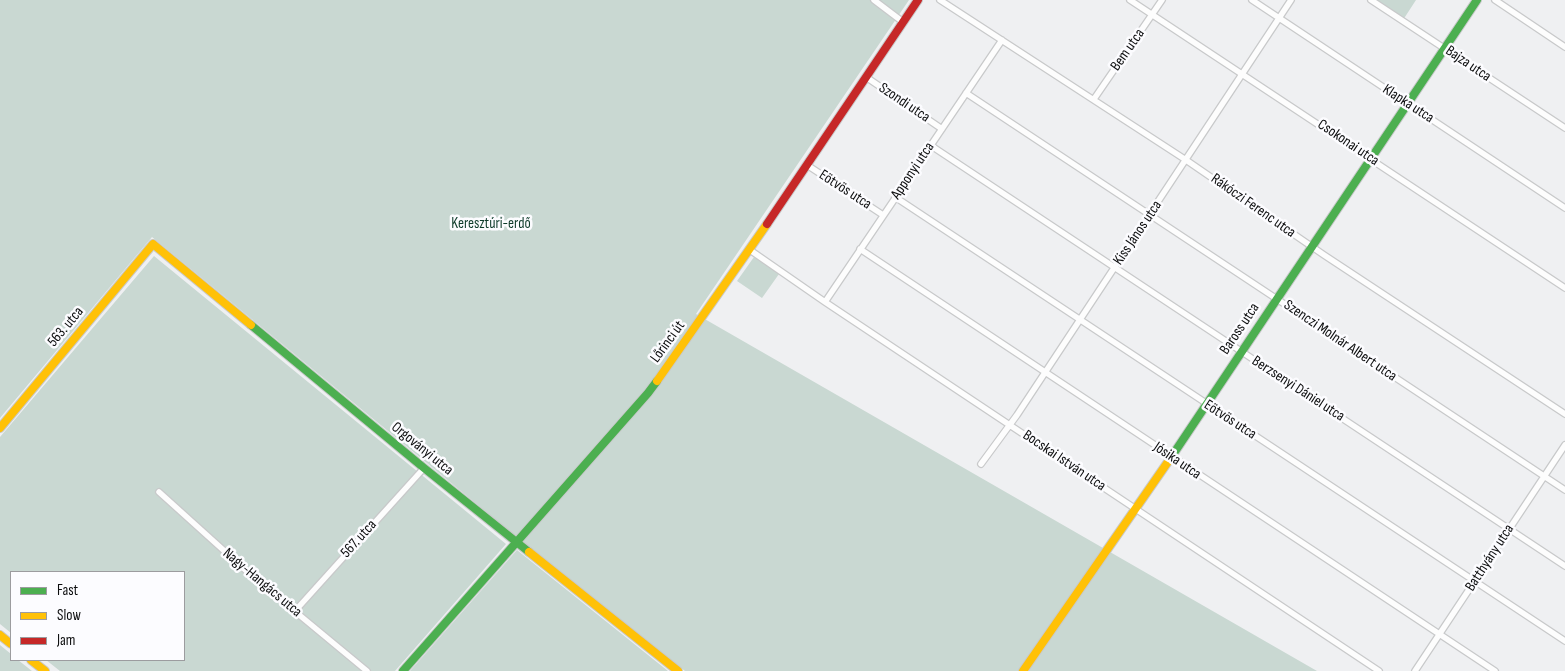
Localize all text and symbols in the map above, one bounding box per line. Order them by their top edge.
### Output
street label: Bem utca [1107,26,1149,74]
street label: Bajza utca [1442,42,1494,86]
street label: Szondi utca [875,79,933,127]
street label: Klapka utca [1379,81,1437,127]
street label: Csokonai utca [1314,116,1382,170]
street label: Apponyi utca [887,139,939,203]
street label: Eötvös utca [815,166,875,214]
street label: Rákóczi Ferenc utca [1207,170,1299,242]
street label: Kiss János utca [1110,197,1166,269]
park label: Keresztúri-erdő [451,215,531,233]
street label: Szenczi Molnár Albert utca [1280,296,1400,386]
street label: Baross utca [1216,300,1264,358]
street label: 563. utca [44,303,88,351]
street label: Lőrinci út [647,318,689,366]
street label: Berzsenyi Dániel utca [1248,352,1348,426]
street label: Eötvös utca [1200,396,1260,444]
street label: Orgoványi utca [387,419,457,479]
street label: Bocskai István utca [1019,427,1109,495]
street label: Jósika utca [1150,439,1204,483]
street label: 567. utca [337,516,381,562]
street label: Batthyány utca [1462,521,1518,595]
street label: Nagy-Hangács utca [219,545,305,621]
legend [10,571,185,661]
text: Fast [57,581,78,600]
text: Slow [57,606,81,625]
text: Jam [57,631,75,650]

